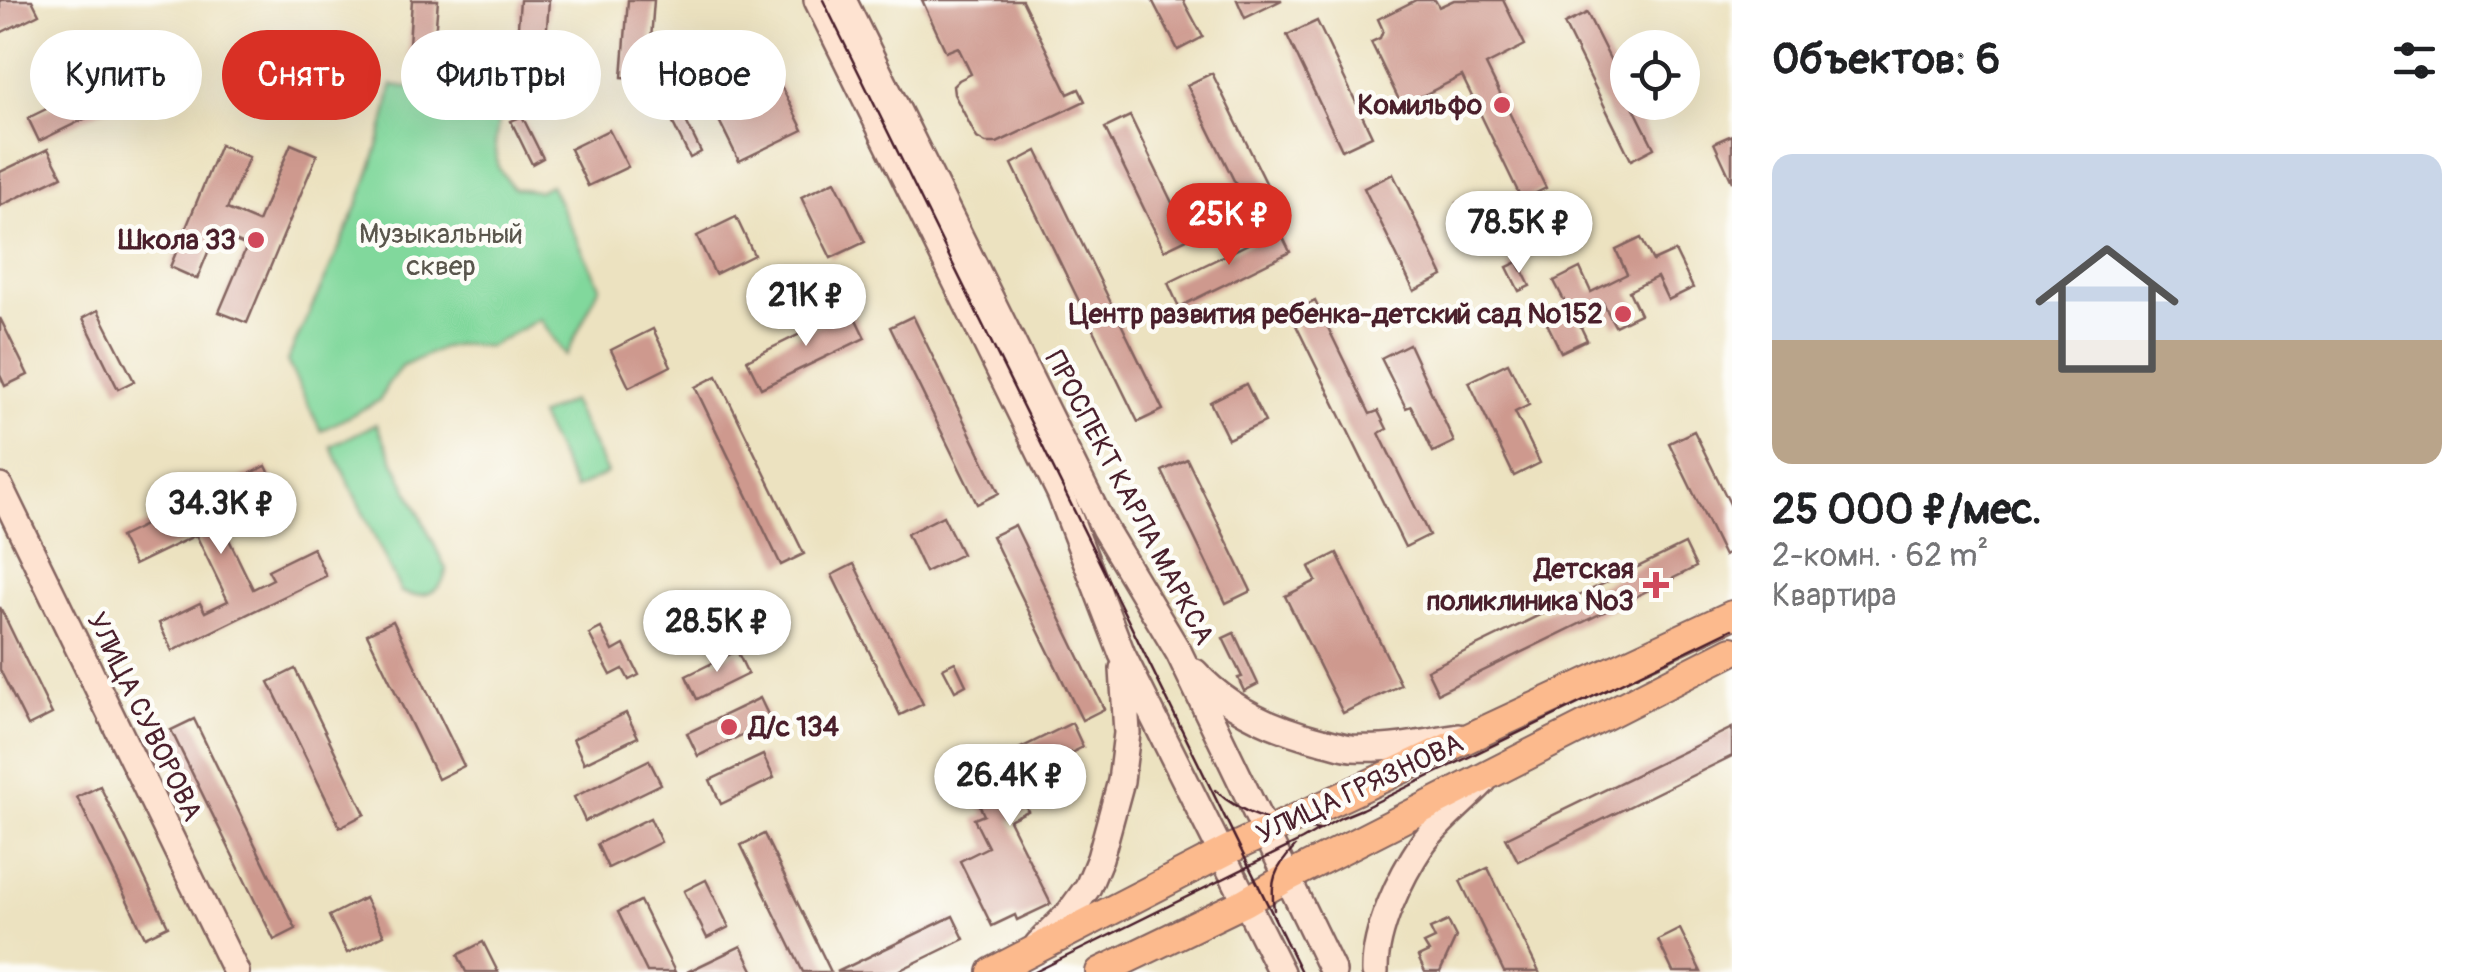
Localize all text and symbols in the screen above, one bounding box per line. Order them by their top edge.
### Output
chip: Купить [30,30,202,120]
chip: Снять [222,30,381,120]
chip: Фильтры [401,30,601,120]
chip: Новое [621,30,786,120]
map controls [1610,30,1700,120]
button: locate [1610,30,1700,120]
icon: filters [2387,33,2442,88]
text: Объектов: 6 [1772,34,2000,86]
place label: Комильфо [1358,88,1482,123]
marker: Комильфо [1491,94,1513,116]
pin: 25K ₽ [1159,183,1299,268]
pin: 78.5K ₽ [1427,191,1611,276]
text: 25K ₽ [1189,195,1269,235]
text: 78.5K ₽ [1468,203,1570,243]
park label: Музыкальный сквер [359,217,523,284]
icon: home [2017,219,2197,399]
place label: Школа 33 [118,223,236,258]
marker: Школа 33 [245,229,267,251]
pin: 21K ₽ [736,264,876,349]
text: 21K ₽ [768,276,844,316]
place label: Центр развития ребенка-детский сад №152 [1069,297,1603,332]
marker: Центр развития ребенка-детский сад №152 [1612,303,1634,325]
street label: ПРОСПЕКТ КАРЛА МАРКСА [1037,345,1221,651]
pin: 34.3K ₽ [129,472,313,557]
text: 34.3K ₽ [168,484,274,524]
text: 25 000 ₽/мес. [1772,484,2042,536]
text: 2-комн. · 62 m² [1772,536,1988,576]
place label: Детская поликлиника №3 [1426,552,1634,619]
marker: Детская поликлиника №3 [1643,572,1669,598]
text: Квартира [1772,576,1896,616]
pin: 28.5K ₽ [625,590,809,675]
text: 28.5K ₽ [665,602,769,642]
street label: УЛИЦА СУВОРОВА [78,607,210,827]
place label: Д/с 134 [747,710,840,745]
marker: Д/с 134 [718,716,740,738]
street label: УЛИЦА ГРЯЗНОВА [1251,726,1469,852]
pin: 26.4K ₽ [918,744,1102,829]
text: 26.4K ₽ [956,756,1064,796]

